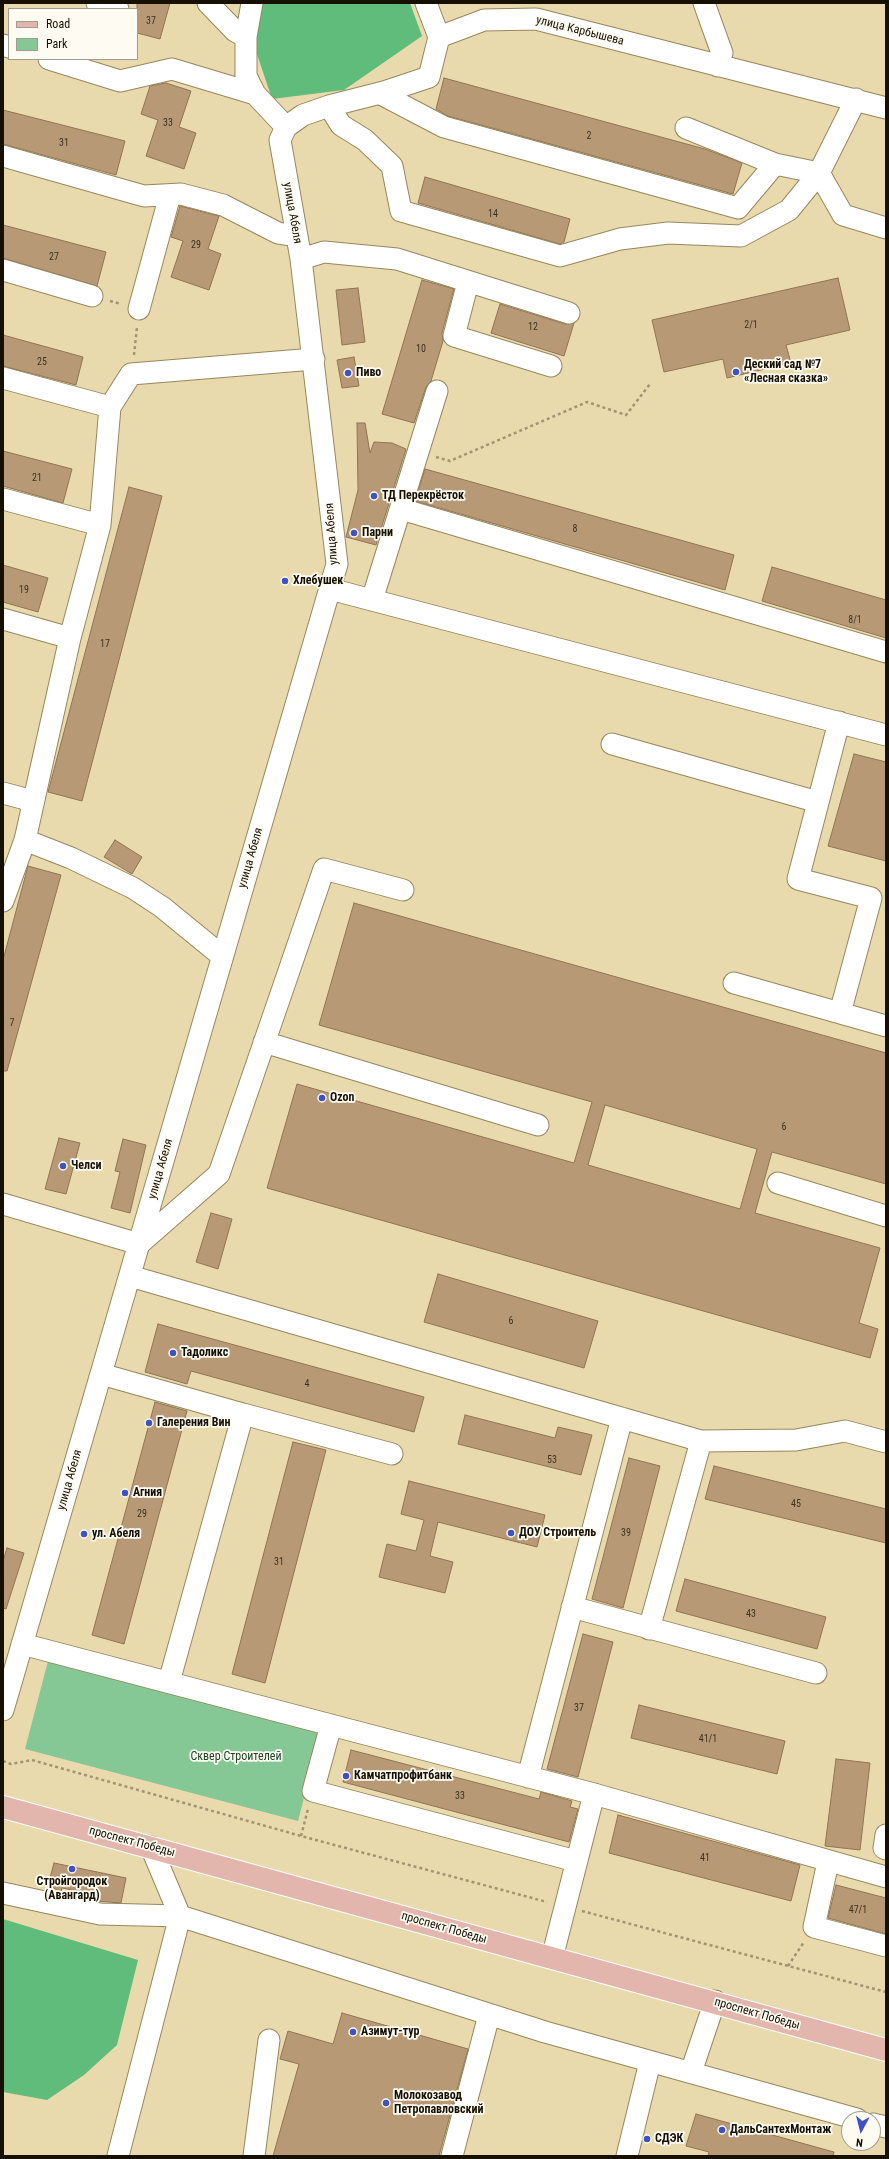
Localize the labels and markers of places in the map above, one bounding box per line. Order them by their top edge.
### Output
place label: Деский сад №7 «Лесная сказка» [744,358,828,386]
place label: Пиво [356,366,381,380]
marker: Деский сад №7 «Лесная сказка» [731,367,741,377]
marker: Пиво [343,368,353,378]
place label: ТД Перекрёсток [382,489,464,503]
marker: ТД Перекрёсток [369,491,379,501]
place label: Парни [362,526,393,540]
marker: Парни [349,528,359,538]
place label: Хлебушек [293,574,343,588]
marker: Хлебушек [280,576,290,586]
place label: Ozon [330,1091,354,1105]
marker: Ozon [317,1093,327,1103]
place label: Челси [71,1159,102,1173]
marker: Челси [58,1161,68,1171]
place label: Тадоликс [181,1346,228,1360]
marker: Тадоликс [168,1348,178,1358]
place label: Галерения Вин [157,1416,230,1430]
marker: Галерения Вин [144,1418,154,1428]
place label: Агния [133,1486,162,1500]
marker: Агния [120,1488,130,1498]
place label: ДОУ Строитель [519,1526,596,1540]
place label: ул. Абеля [92,1527,140,1541]
marker: ДОУ Строитель [506,1528,516,1538]
marker: ул. Абеля [79,1529,89,1539]
place label: Камчатпрофитбанк [354,1769,452,1783]
marker: Камчатпрофитбанк [341,1771,351,1781]
marker: Стройгородок (Авангард) [67,1864,77,1874]
place label: Стройгородок (Авангард) [37,1875,107,1903]
place label: Азимут-тур [361,2025,419,2039]
marker: Азимут-тур [348,2027,358,2037]
place label: Молокозавод Петропавловский [394,2089,484,2117]
marker: Молокозавод Петропавловский [381,2098,391,2108]
place label: ДальСантехМонтаж [730,2123,831,2137]
marker: ДальСантехМонтаж [717,2125,727,2135]
place label: СДЭК [655,2132,683,2146]
marker: СДЭК [642,2134,652,2144]

